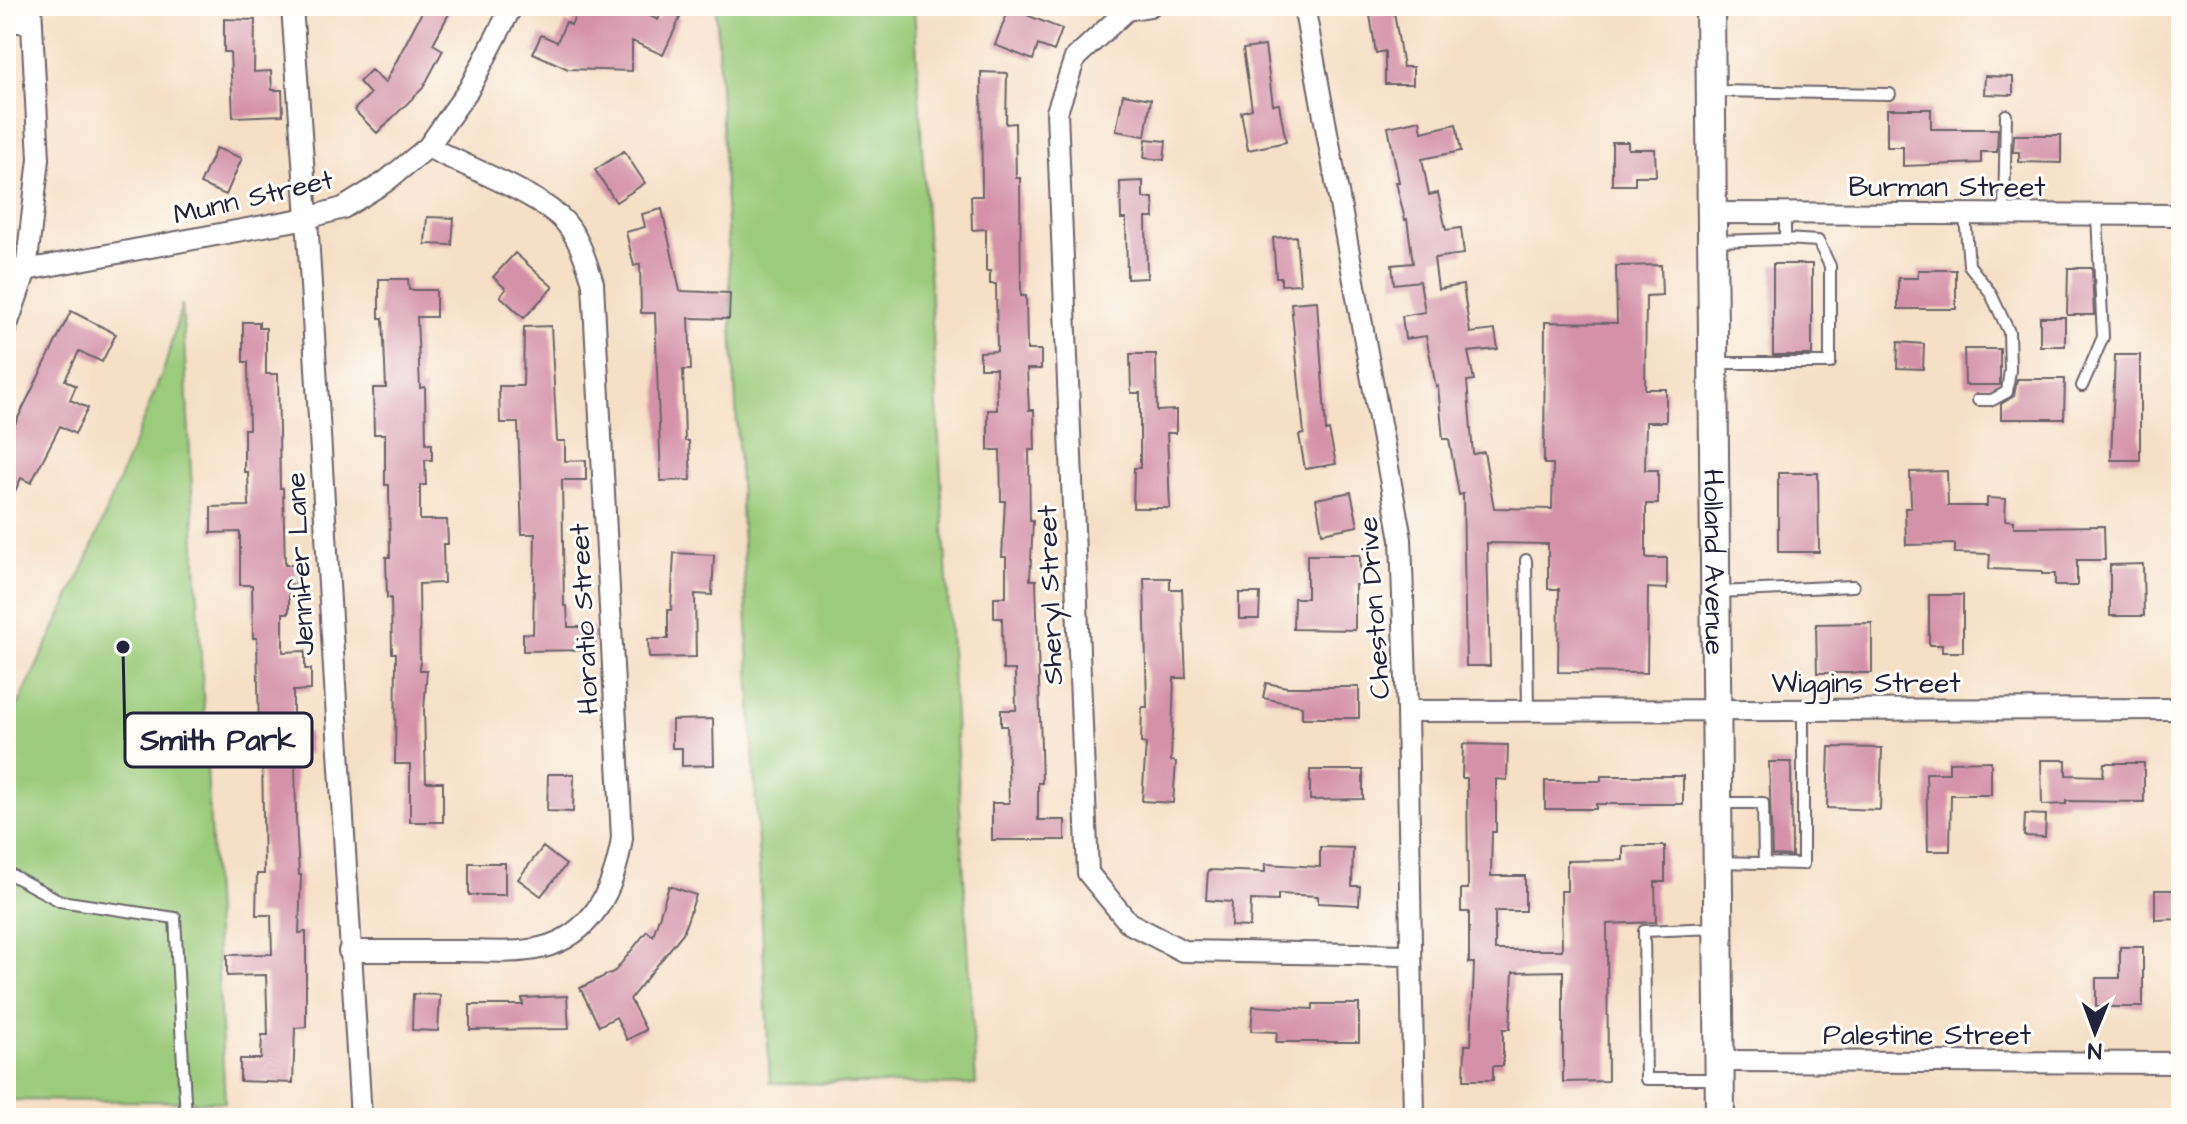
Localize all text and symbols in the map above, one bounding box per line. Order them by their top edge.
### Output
street label: Munn Street [170,160,338,235]
street label: Burman Street [1848,168,2046,207]
street label: Holland Avenue [1693,469,1734,655]
street label: Jennifer Lane [276,471,325,657]
street label: Sheryl Street [1028,504,1075,685]
street label: Cheston Drive [1349,515,1400,700]
street label: Horatio Street [560,522,609,715]
street label: Wiggins Street [1771,664,1961,704]
callout: Smith Park [125,713,312,767]
text: Smith Park [139,720,296,762]
north arrow [2055,992,2135,1072]
street label: Palestine Street [1823,1016,2032,1055]
text: N [2087,1035,2102,1066]

